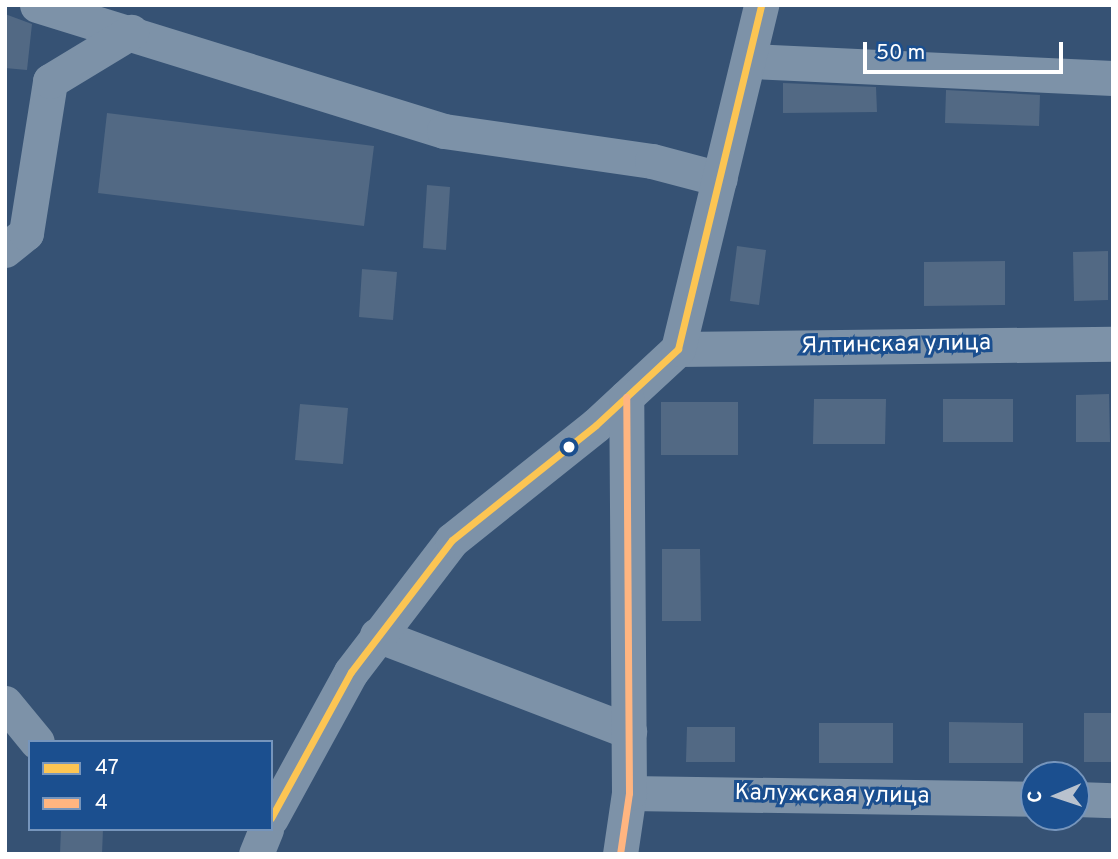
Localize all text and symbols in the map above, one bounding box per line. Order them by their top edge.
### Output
scale bar [866,28,1066,72]
text: 50 m [876,40,925,67]
street label: Ялтинская улица [801,331,991,361]
unlabelled marker [562,440,576,454]
legend [28,740,273,831]
text: 47 [95,755,119,782]
north arrow [1020,761,1090,831]
street label: Калужская улица [734,781,930,811]
text: 4 [95,790,108,817]
text: С [1024,790,1048,803]

